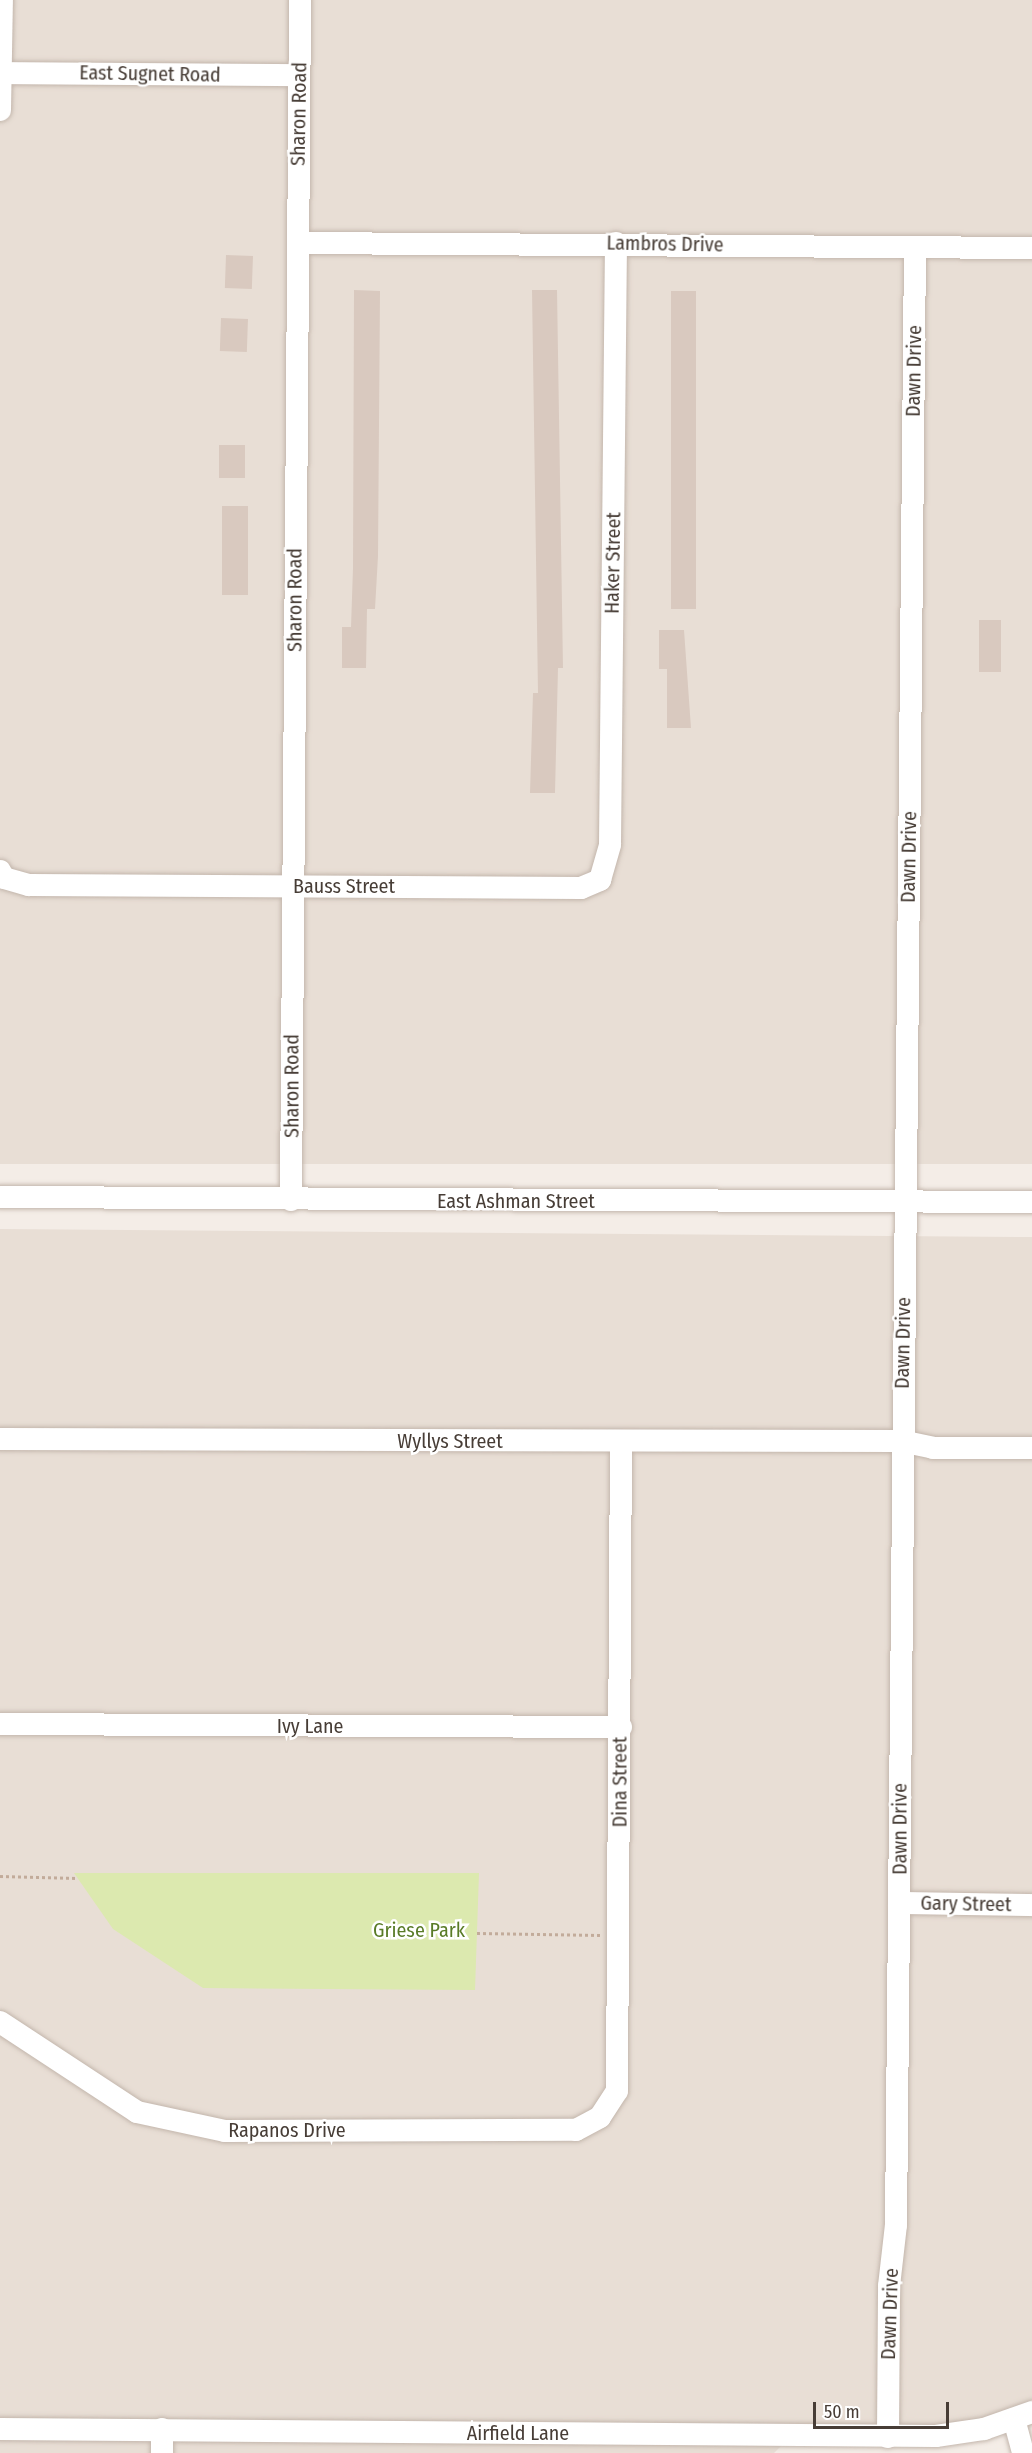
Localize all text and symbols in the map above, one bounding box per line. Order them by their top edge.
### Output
street label: East Sugnet Road [79,61,221,87]
street label: Sharon Road [286,62,312,166]
street label: Lambros Drive [606,231,724,257]
street label: Dawn Drive [901,325,927,417]
street label: Haker Street [600,512,626,614]
street label: Sharon Road [283,548,307,652]
street label: Dawn Drive [896,811,922,903]
street label: Bauss Street [293,874,395,898]
street label: Sharon Road [280,1034,304,1138]
street label: East Ashman Street [437,1189,595,1213]
street label: Dawn Drive [890,1297,916,1389]
street label: Wyllys Street [397,1429,503,1453]
street label: Ivy Lane [277,1714,343,1738]
street label: Dina Street [608,1737,632,1827]
street label: Dawn Drive [888,1783,912,1875]
street label: Gary Street [920,1891,1012,1917]
park label: Griese Park [373,1918,465,1942]
street label: Rapanos Drive [228,2118,346,2142]
street label: Dawn Drive [876,2268,904,2360]
scale bar [816,2390,952,2428]
text: 50 m [824,2401,860,2423]
street label: Airfield Lane [467,2421,569,2445]

